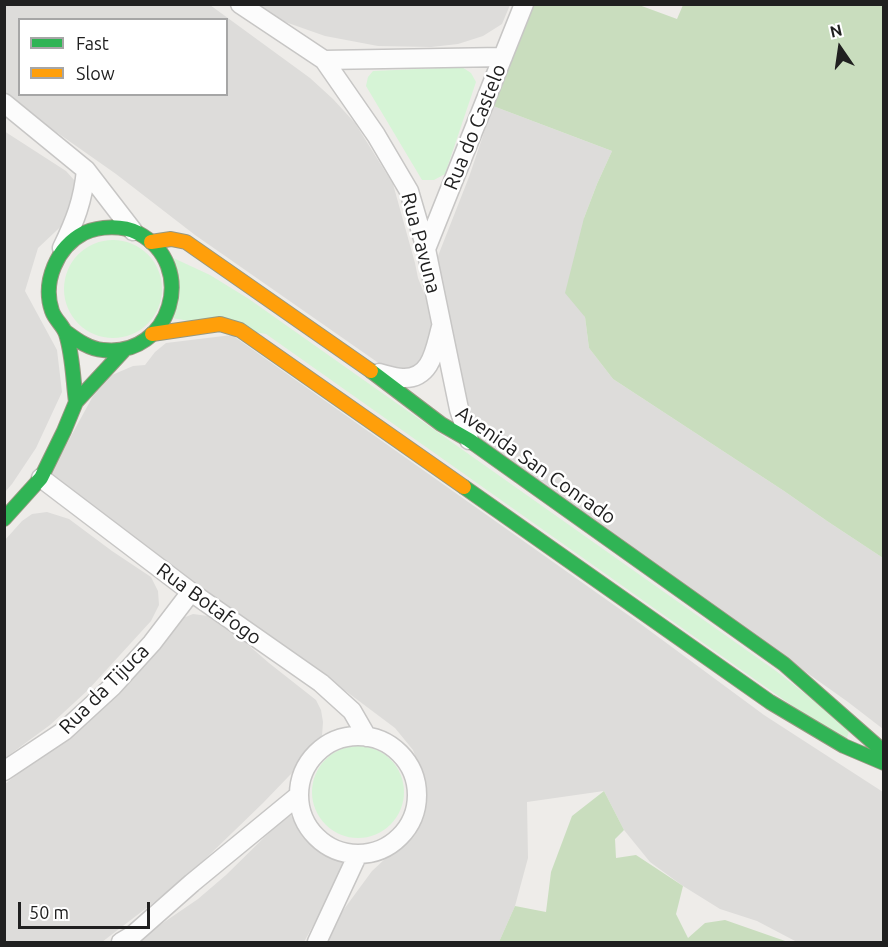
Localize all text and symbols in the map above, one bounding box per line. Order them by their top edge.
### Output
legend [18,18,228,96]
north arrow [810,18,870,78]
text: N [828,20,844,41]
text: Fast [76,33,109,53]
street label: Rua do Castelo [439,60,511,194]
text: Slow [76,63,115,83]
street label: Rua Pavuna [396,190,446,296]
street label: Avenida San Conrado [451,401,621,529]
street label: Rua Botafogo [152,558,266,650]
street label: Rua da Tijuca [54,639,154,739]
scale bar [21,890,153,928]
text: 50 m [29,902,69,922]

